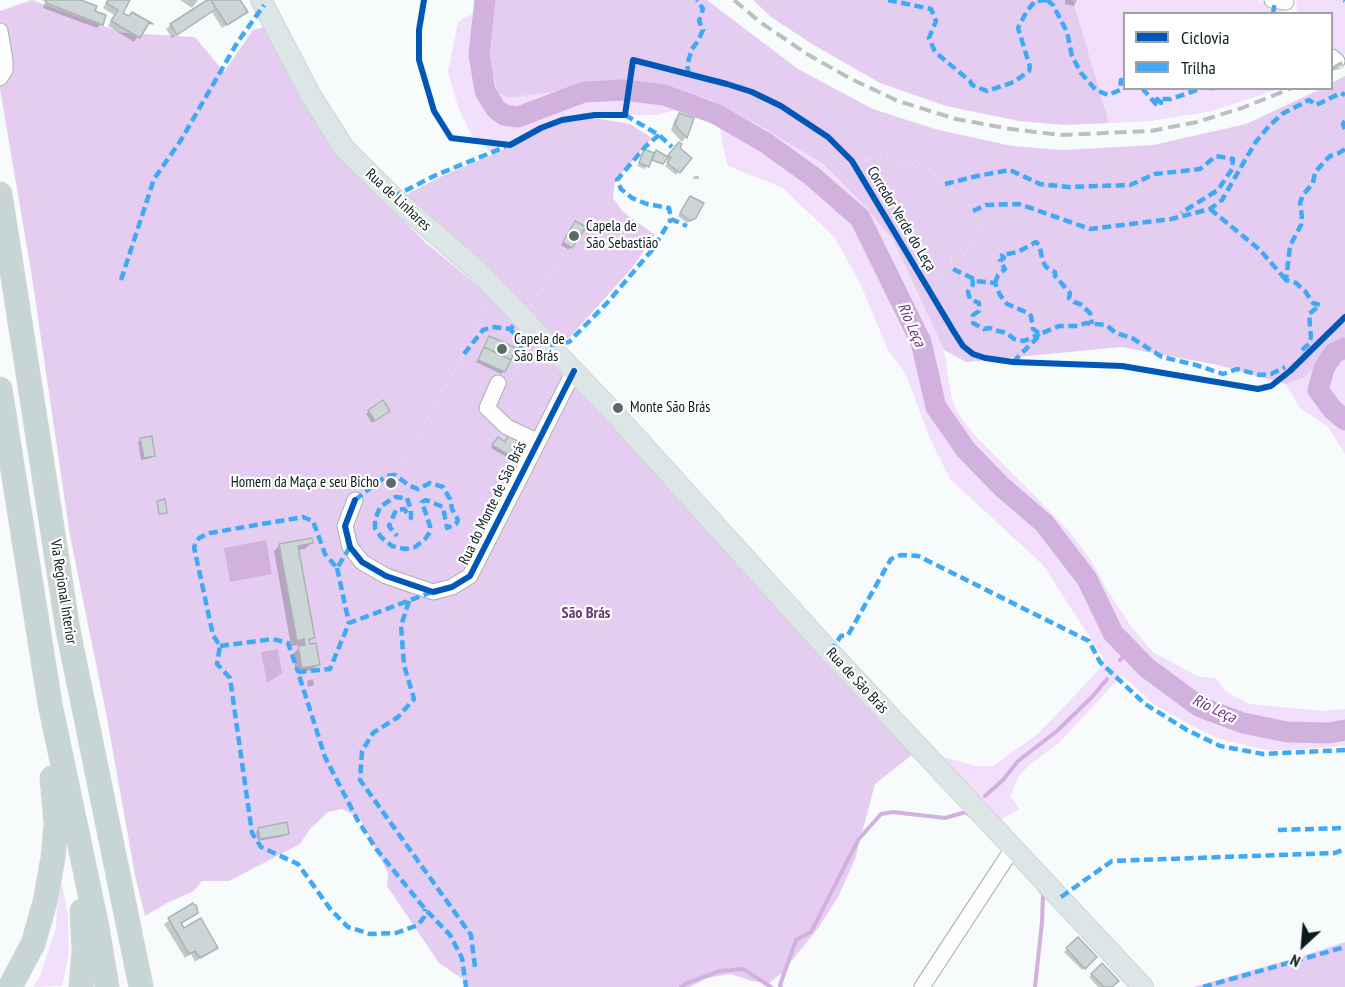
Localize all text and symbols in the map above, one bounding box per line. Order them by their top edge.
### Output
legend [1123,12,1333,90]
text: Ciclovia [1181,26,1229,49]
text: Trilha [1181,56,1216,79]
street label: Corredor Verde do Leça [863,163,939,275]
street label: Rua de Linhares [362,165,434,235]
place label: Capela de São Sebastião [586,218,658,253]
marker: Capela de São Sebastião [567,229,581,243]
water label: Rio Leça [893,300,929,350]
place label: Capela de São Brás [514,331,565,366]
marker: Capela de São Brás [495,342,509,356]
place label: Monte São Brás [630,399,710,417]
marker: Monte São Brás [611,401,625,415]
street label: Rua do Monte de São Brás [455,438,531,568]
place label: Homem da Maça e seu Bicho [231,474,379,492]
marker: Homem da Maça e seu Bicho [384,476,398,490]
street label: Via Regional Interior [46,538,80,646]
district label: São Brás [562,603,610,623]
street label: Rua de São Brás [822,644,892,718]
water label: Rio Leça [1189,691,1239,727]
north arrow [1273,915,1333,975]
text: N [1287,950,1303,972]

